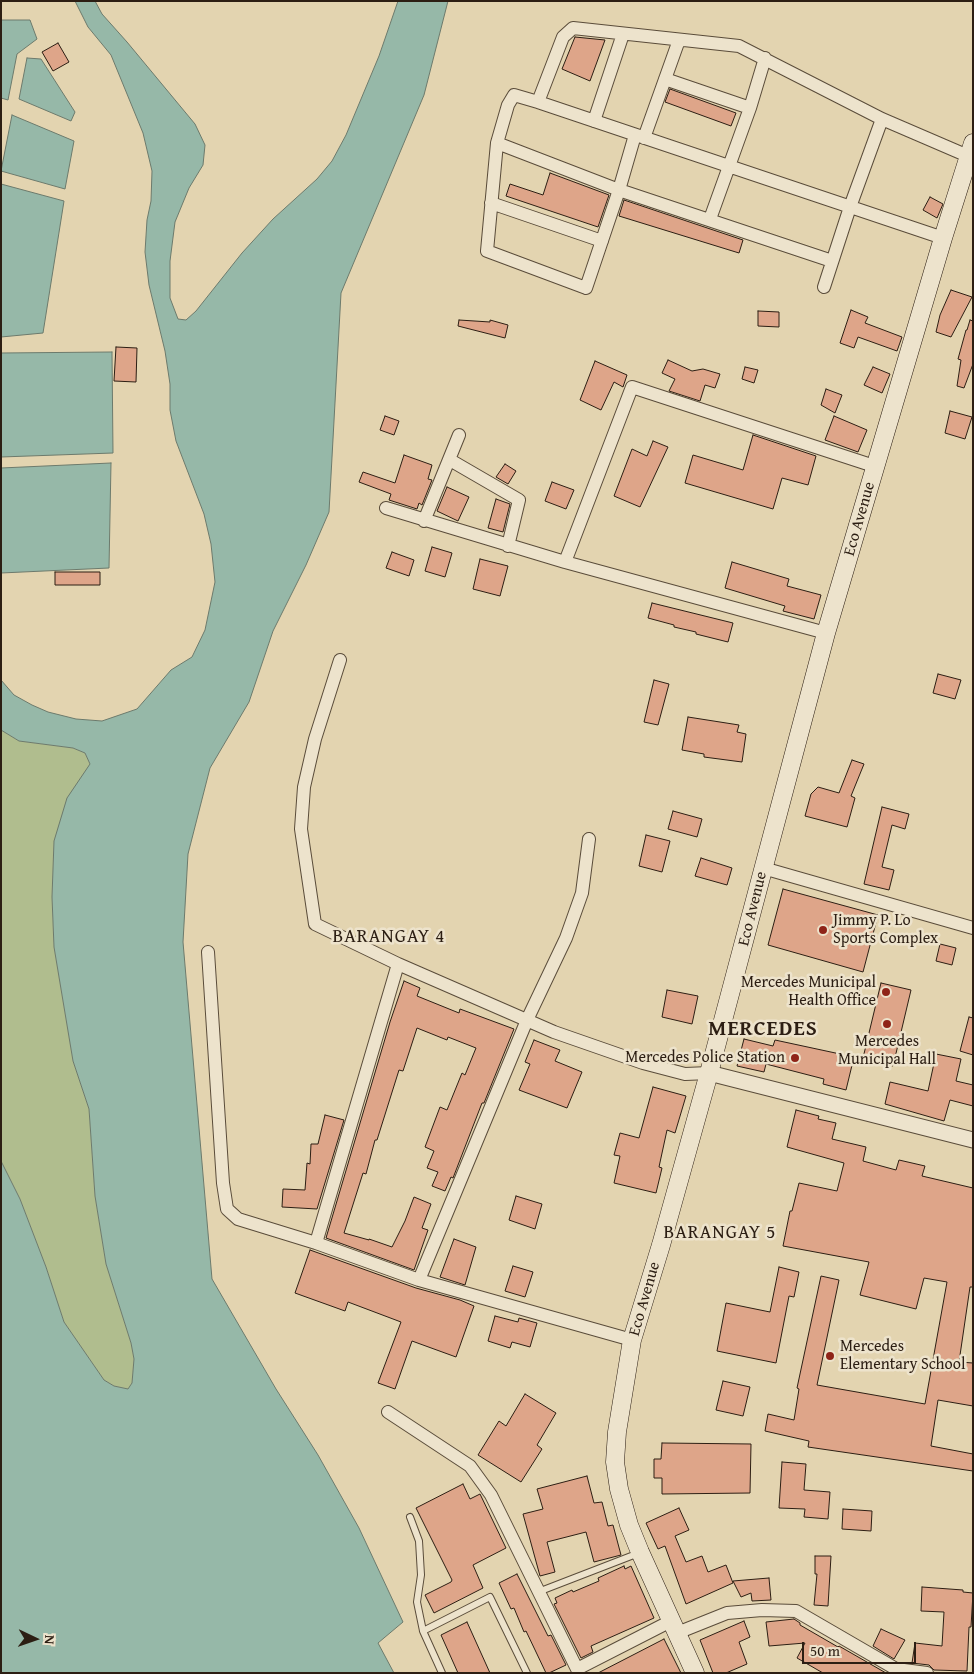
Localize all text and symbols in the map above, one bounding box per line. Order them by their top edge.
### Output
street label: Eco Avenue [840,480,880,558]
street label: Eco Avenue [734,870,772,948]
place label: Jimmy P. Lo Sports Complex [833,911,938,949]
marker: Jimmy P. Lo Sports Complex [817,924,829,936]
district label: BARANGAY 4 [331,926,447,948]
place label: Mercedes Municipal Health Office [741,973,876,1011]
marker: Mercedes Municipal Health Office [880,986,892,998]
district label: MERCEDES [707,1017,819,1043]
marker: Mercedes Municipal Hall [881,1018,893,1030]
place label: Mercedes Municipal Hall [838,1032,936,1070]
place label: Mercedes Police Station [625,1048,785,1068]
marker: Mercedes Police Station [789,1052,801,1064]
district label: BARANGAY 5 [662,1222,778,1244]
street label: Eco Avenue [625,1260,665,1338]
place label: Mercedes Elementary School [840,1337,965,1375]
marker: Mercedes Elementary School [824,1350,836,1362]
north arrow [10,1614,60,1664]
scale bar [804,1632,918,1664]
text: N [40,1635,60,1645]
text: 50 m [810,1640,840,1661]

